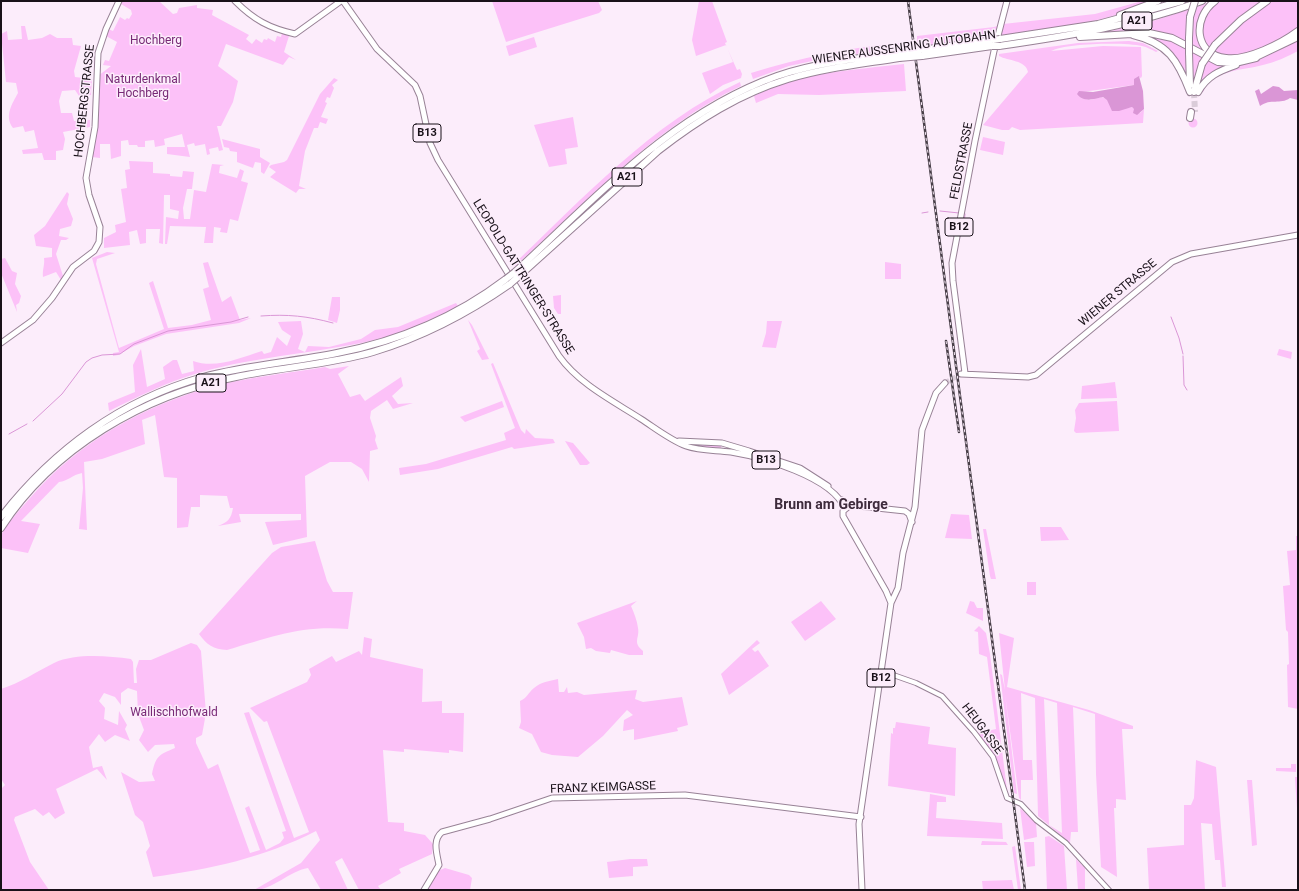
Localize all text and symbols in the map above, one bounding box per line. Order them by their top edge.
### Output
road number: A21 [1122,12,1152,30]
street label: WIENER AUSSENRING AUTOBAHN [811,28,997,68]
park label: Hochberg [130,34,182,48]
street label: HOCHBERGSTRASSE [72,44,98,158]
park label: Naturdenkmal Hochberg [105,73,181,101]
street label: FELDSTRASSE [947,121,977,201]
road number: B13 [413,124,441,142]
road number: A21 [612,168,642,186]
street label: LEOPOLD-GATTRINGER-STRASSE [469,197,577,357]
road number: B12 [945,218,973,236]
street label: WIENER STRASSE [1076,256,1160,330]
road number: A21 [196,374,226,392]
road number: B13 [752,451,780,469]
district label: Brunn am Gebirge [774,497,888,513]
road number: B12 [867,669,895,687]
street label: HEUGASSE [958,701,1006,757]
park label: Wallischhofwald [130,706,218,720]
street label: FRANZ KEIMGASSE [550,779,656,797]

